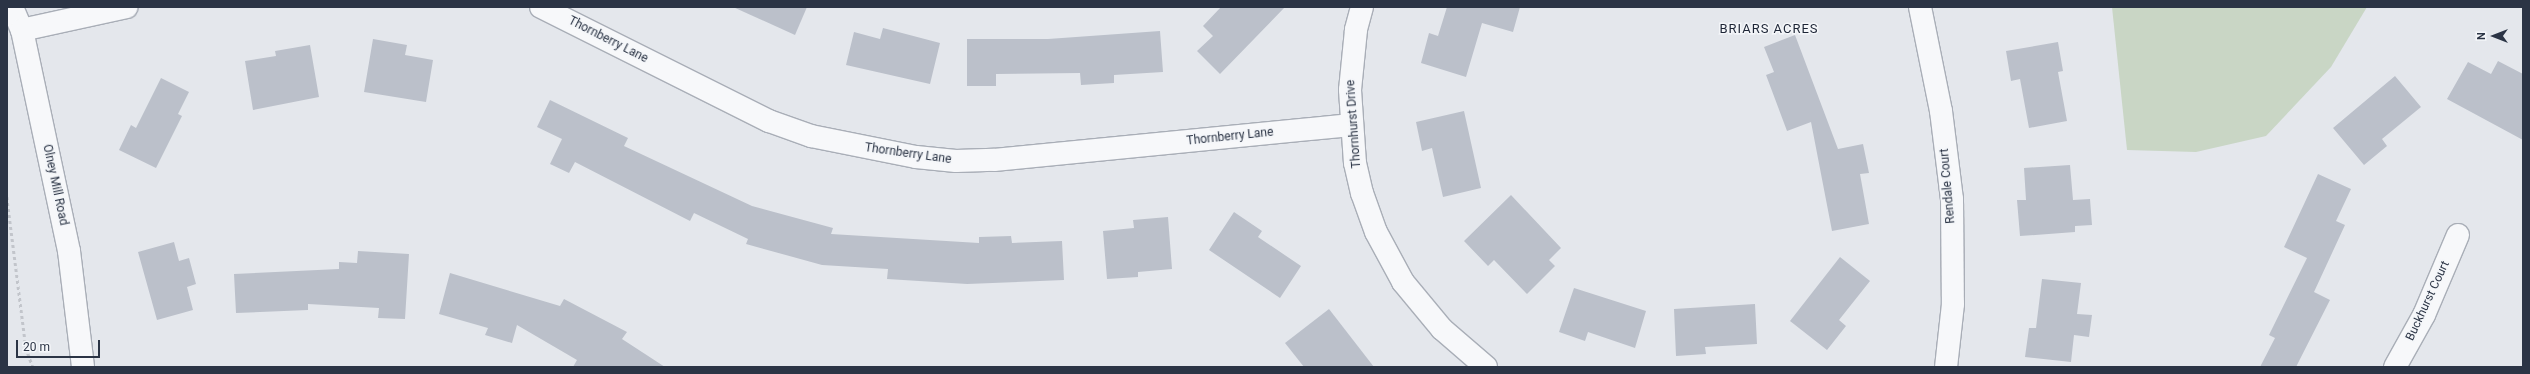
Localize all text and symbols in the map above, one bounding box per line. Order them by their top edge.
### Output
street label: Thornberry Lane [566,14,650,66]
north arrow [2474,16,2514,56]
district label: BRIARS ACRES [1719,21,1819,37]
text: N [2475,32,2488,40]
street label: Thornhurst Drive [1344,79,1364,169]
street label: Thornberry Lane [1186,125,1274,149]
street label: Thornberry Lane [864,141,952,167]
street label: Olney Mill Road [39,143,71,227]
street label: Rendale Court [1938,148,1958,224]
street label: Buckhurst Court [2403,259,2453,343]
scale bar [18,332,102,358]
text: 20 m [23,340,50,354]

